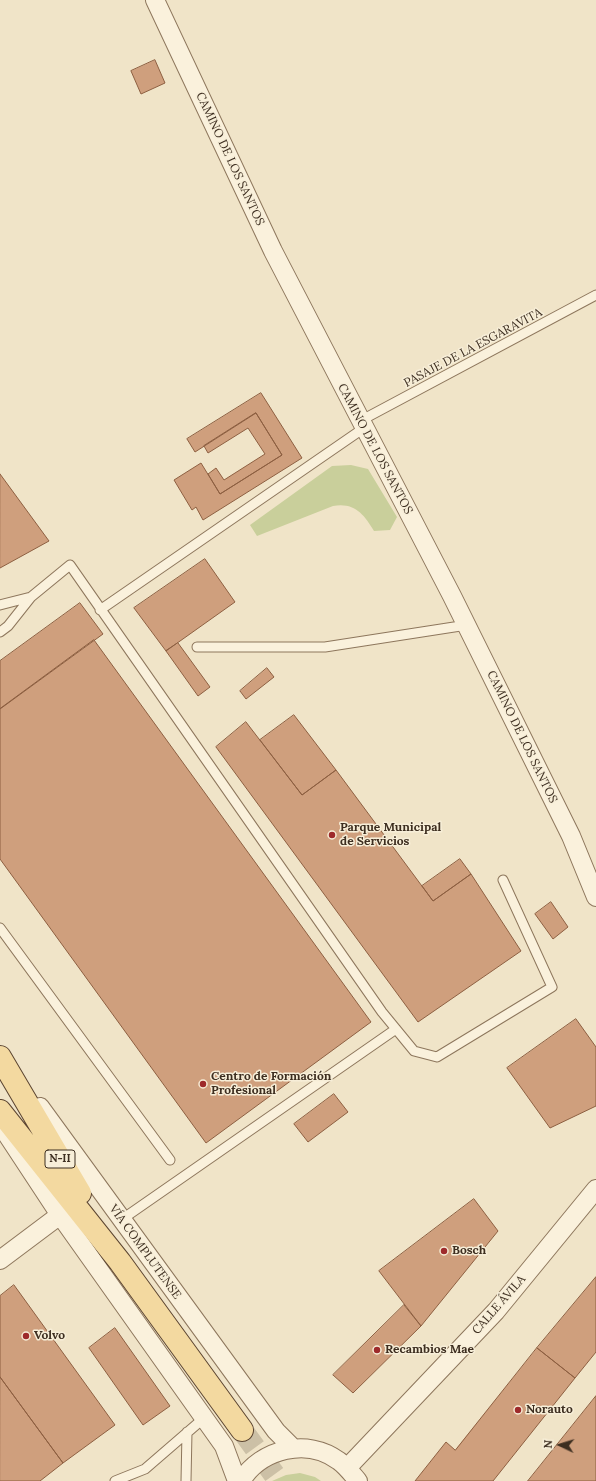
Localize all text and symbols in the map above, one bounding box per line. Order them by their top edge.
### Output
street label: CAMINO DE LOS SANTOS [193,90,267,228]
street label: PASAJE DE LA ESGARAVITA [401,305,545,391]
street label: CAMINO DE LOS SANTOS [334,381,416,517]
street label: CAMINO DE LOS SANTOS [484,668,560,806]
place label: Parque Municipal de Servicios [340,821,441,849]
marker: Parque Municipal de Servicios [327,830,337,840]
place label: Centro de Formación Profesional [211,1070,331,1098]
marker: Centro de Formación Profesional [198,1079,208,1089]
road number: N-II [45,1150,75,1168]
street label: VÍA COMPLUTENSE [106,1202,184,1302]
place label: Bosch [452,1244,486,1258]
marker: Bosch [439,1246,449,1256]
street label: CALLE ÁVILA [469,1272,529,1338]
place label: Volvo [34,1329,65,1343]
marker: Volvo [21,1331,31,1341]
place label: Recambios Mae [385,1343,474,1357]
marker: Recambios Mae [372,1345,382,1355]
place label: Norauto [526,1403,573,1417]
marker: Norauto [513,1405,523,1415]
north arrow [540,1425,580,1465]
text: N [541,1439,555,1449]

